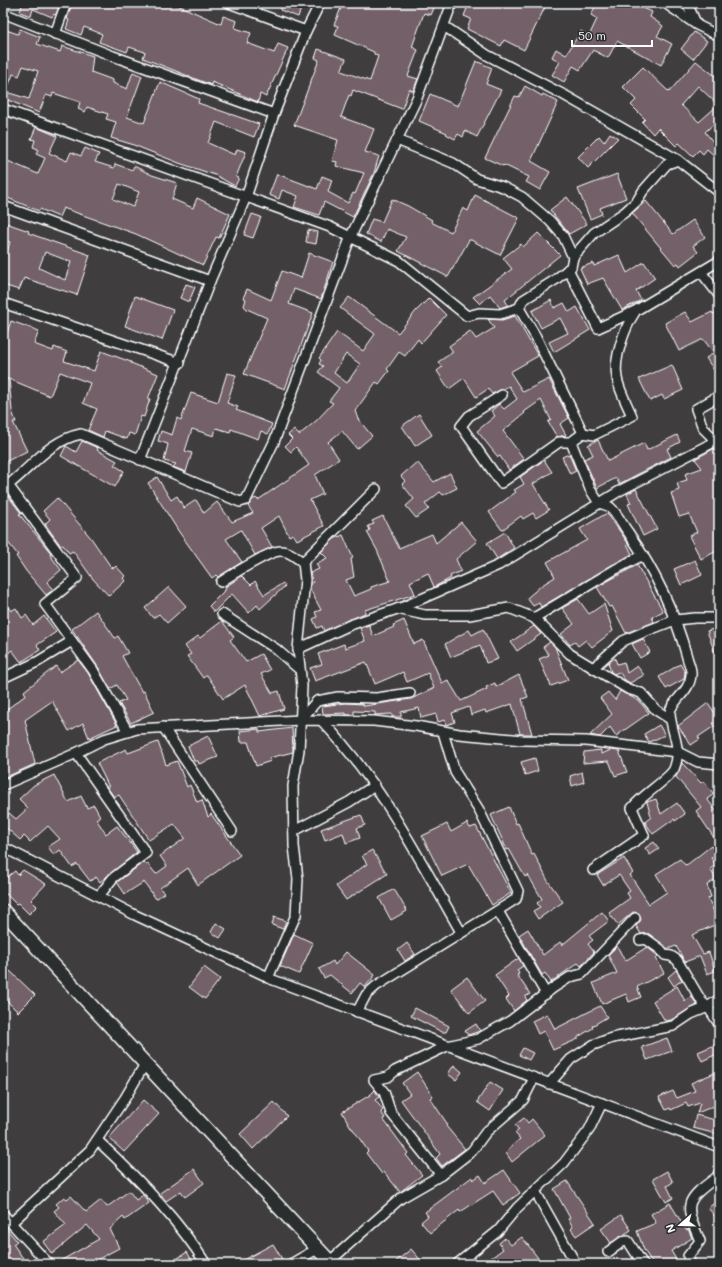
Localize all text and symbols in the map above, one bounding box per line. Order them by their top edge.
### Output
scale bar [572,22,652,48]
text: 50 m [578,27,606,43]
north arrow [660,1205,700,1245]
text: N [662,1222,679,1235]

